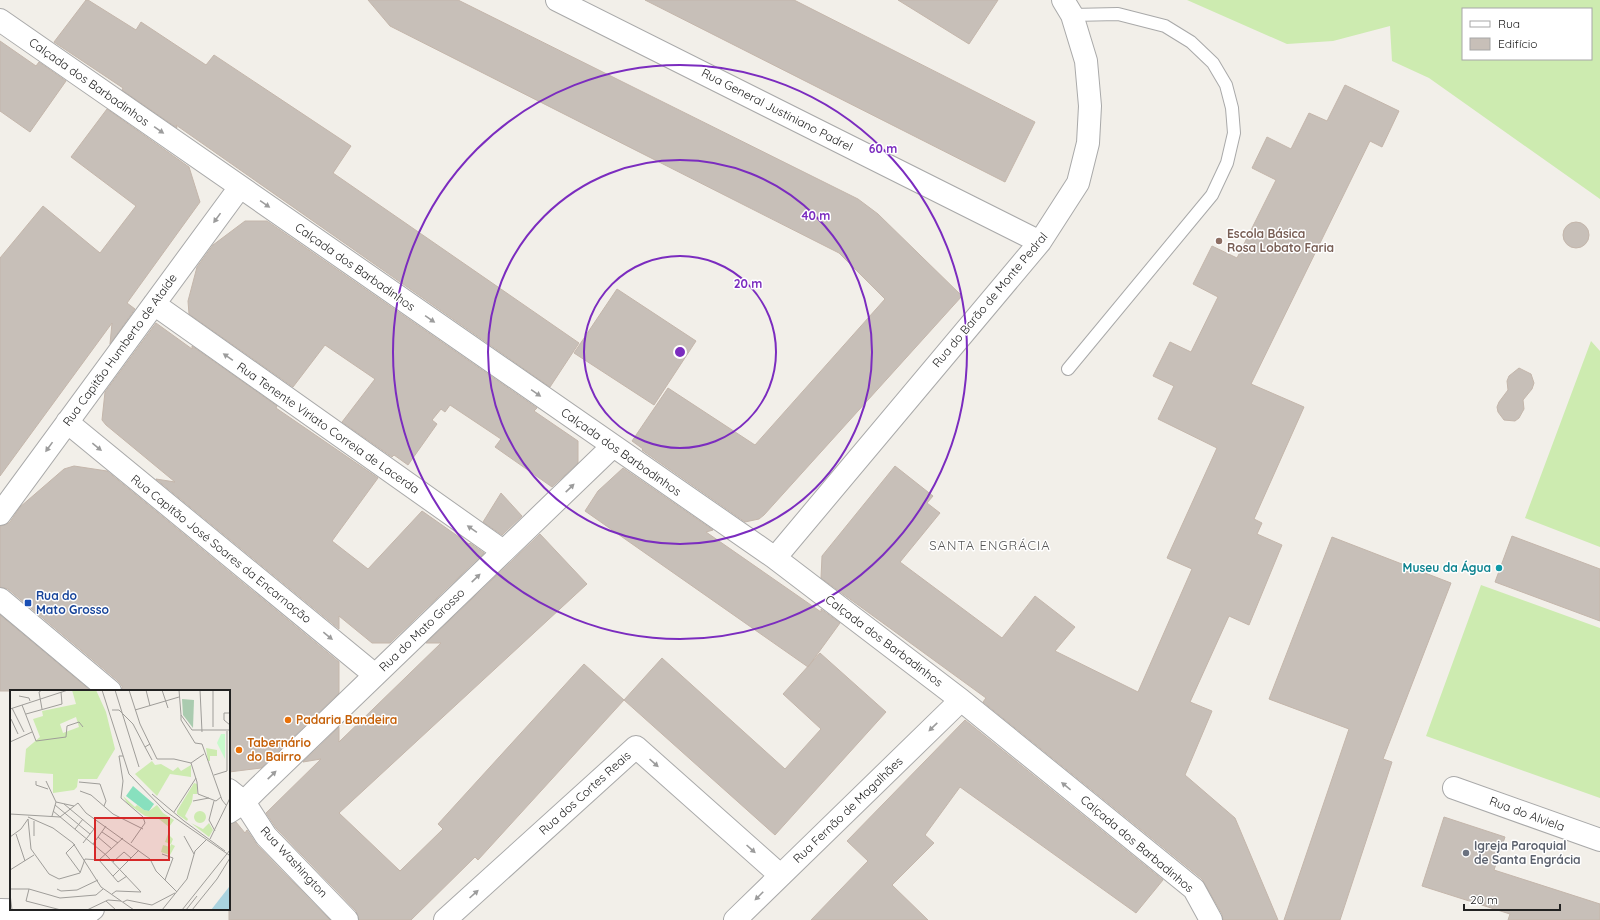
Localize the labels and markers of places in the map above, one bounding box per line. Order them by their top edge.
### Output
place label: Escola Básica Rosa Lobato Faria [1227,226,1334,255]
marker: Escola Básica Rosa Lobato Faria [1214,236,1224,246]
centre of rings [673,345,687,359]
place label: Museu da Água [1403,560,1491,575]
marker: Museu da Água [1494,563,1504,573]
place label: Rua do Mato Grosso [36,588,109,617]
marker: Rua do Mato Grosso [23,598,33,608]
place label: Padaria Bandeira [296,712,397,727]
marker: Padaria Bandeira [283,715,293,725]
place label: Tabernário do Bairro [247,735,311,764]
marker: Tabernário do Bairro [234,745,244,755]
place label: Igreja Paroquial de Santa Engrácia [1474,838,1581,867]
marker: Igreja Paroquial de Santa Engrácia [1461,848,1471,858]

